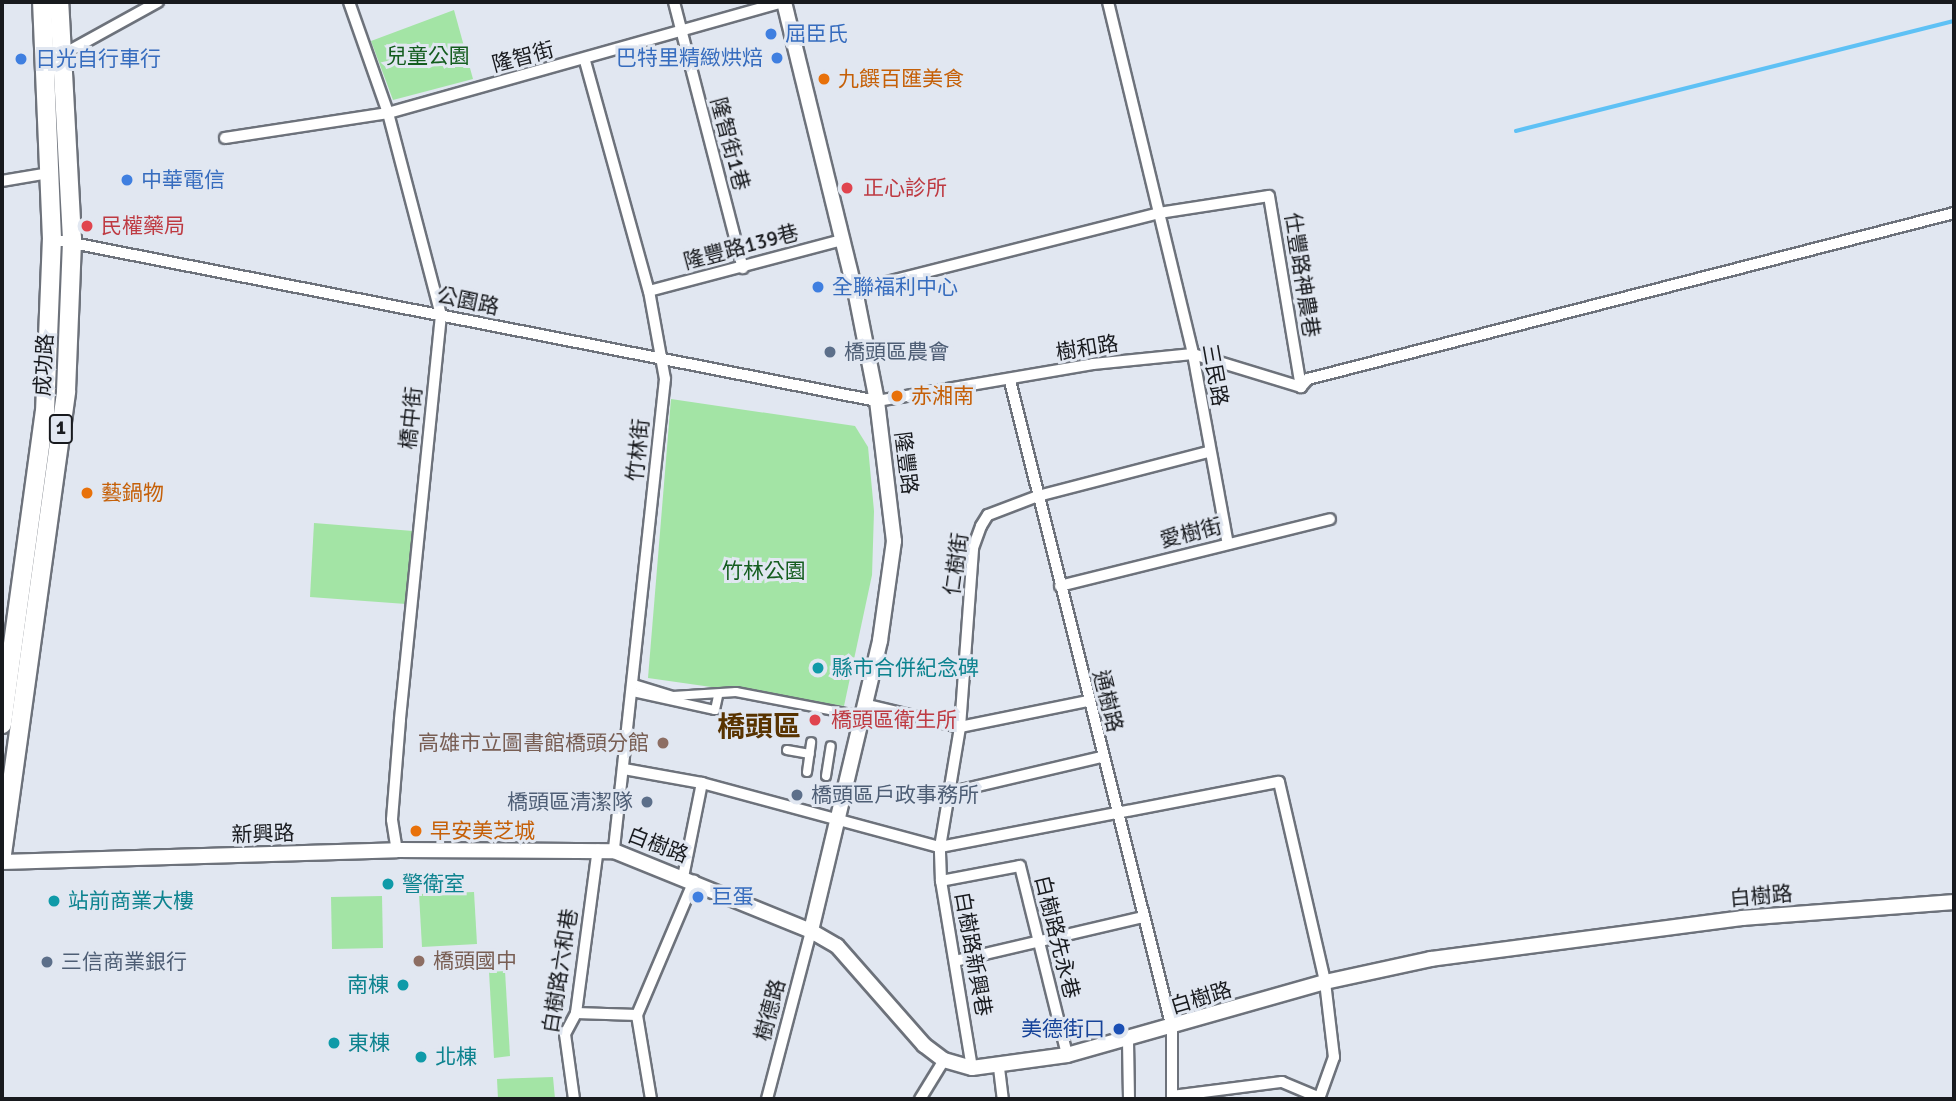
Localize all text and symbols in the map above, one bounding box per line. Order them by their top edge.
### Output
place label: 屈臣氏 [785,21,848,47]
marker: 屈臣氏 [763,26,779,42]
street label: 隆智街 [489,37,557,77]
park label: 兒童公園 [386,43,470,69]
place label: 巴特里精緻烘焙 [616,45,763,71]
place label: 日光自行車行 [35,46,161,72]
marker: 巴特里精緻烘焙 [769,50,785,66]
marker: 日光自行車行 [13,51,29,67]
place label: 九饌百匯美食 [838,66,964,92]
marker: 九饌百匯美食 [816,71,832,87]
street label: 隆智街1巷 [705,95,755,193]
place label: 中華電信 [141,167,225,193]
marker: 中華電信 [119,172,135,188]
place label: 正心診所 [863,175,947,201]
marker: 正心診所 [837,178,857,198]
street label: 仕豐路神農巷 [1280,211,1324,339]
place label: 民權藥局 [101,213,185,239]
marker: 民權藥局 [79,218,95,234]
street label: 隆豐路139巷 [681,220,801,274]
place label: 全聯福利中心 [832,274,958,300]
marker: 全聯福利中心 [810,279,826,295]
street label: 公園路 [435,282,501,320]
street label: 樹和路 [1054,331,1120,365]
street label: 成功路 [30,333,58,397]
place label: 橋頭區農會 [844,339,949,365]
street label: 三民路 [1197,342,1233,408]
marker: 橋頭區農會 [822,344,838,360]
place label: 赤湘南 [911,383,974,409]
street label: 橋中街 [395,385,427,451]
marker: 赤湘南 [889,388,905,404]
road number: 1 [49,414,73,444]
street label: 竹林街 [622,417,654,483]
street label: 隆豐路 [890,430,922,496]
place label: 藝鍋物 [101,480,164,506]
marker: 藝鍋物 [79,485,95,501]
street label: 愛樹街 [1157,513,1225,553]
street label: 仁樹街 [939,531,973,597]
park label: 竹林公園 [722,558,806,584]
place label: 縣市合併紀念碑 [832,655,979,681]
marker: 縣市合併紀念碑 [810,660,826,676]
street label: 通樹路 [1088,667,1128,735]
place label: 橋頭區衛生所 [831,707,957,733]
district label: 橋頭區 [717,710,801,744]
marker: 橋頭區衛生所 [805,710,825,730]
place label: 高雄市立圖書館橋頭分館 [418,730,649,756]
marker: 高雄市立圖書館橋頭分館 [655,735,671,751]
place label: 橋頭區戶政事務所 [811,782,979,808]
marker: 橋頭區戶政事務所 [789,787,805,803]
place label: 橋頭區清潔隊 [507,789,633,815]
marker: 橋頭區清潔隊 [639,794,655,810]
place label: 早安美芝城 [430,818,535,844]
street label: 新興路 [231,820,295,848]
street label: 白樹路 [624,822,692,868]
marker: 早安美芝城 [408,823,424,839]
place label: 警衛室 [402,871,465,897]
street label: 白樹路先永巷 [1030,873,1084,1001]
marker: 警衛室 [380,876,396,892]
street label: 白樹路 [1729,881,1793,911]
place label: 巨蛋 [712,884,754,910]
place label: 站前商業大樓 [68,888,194,914]
marker: 巨蛋 [690,889,706,905]
street label: 白樹路新興巷 [950,890,996,1018]
marker: 站前商業大樓 [46,893,62,909]
street label: 白樹路六和巷 [538,907,582,1035]
place label: 橋頭國中 [433,948,517,974]
place label: 三信商業銀行 [61,949,187,975]
marker: 橋頭國中 [411,953,427,969]
marker: 三信商業銀行 [39,954,55,970]
place label: 南棟 [347,972,389,998]
street label: 樹德路 [750,976,790,1044]
marker: 南棟 [395,977,411,993]
street label: 白樹路 [1167,977,1235,1019]
place label: 美德街口 [1021,1016,1105,1042]
marker: 美德街口 [1111,1021,1127,1037]
place label: 東棟 [348,1030,390,1056]
marker: 東棟 [326,1035,342,1051]
place label: 北棟 [435,1044,477,1070]
marker: 北棟 [413,1049,429,1065]

